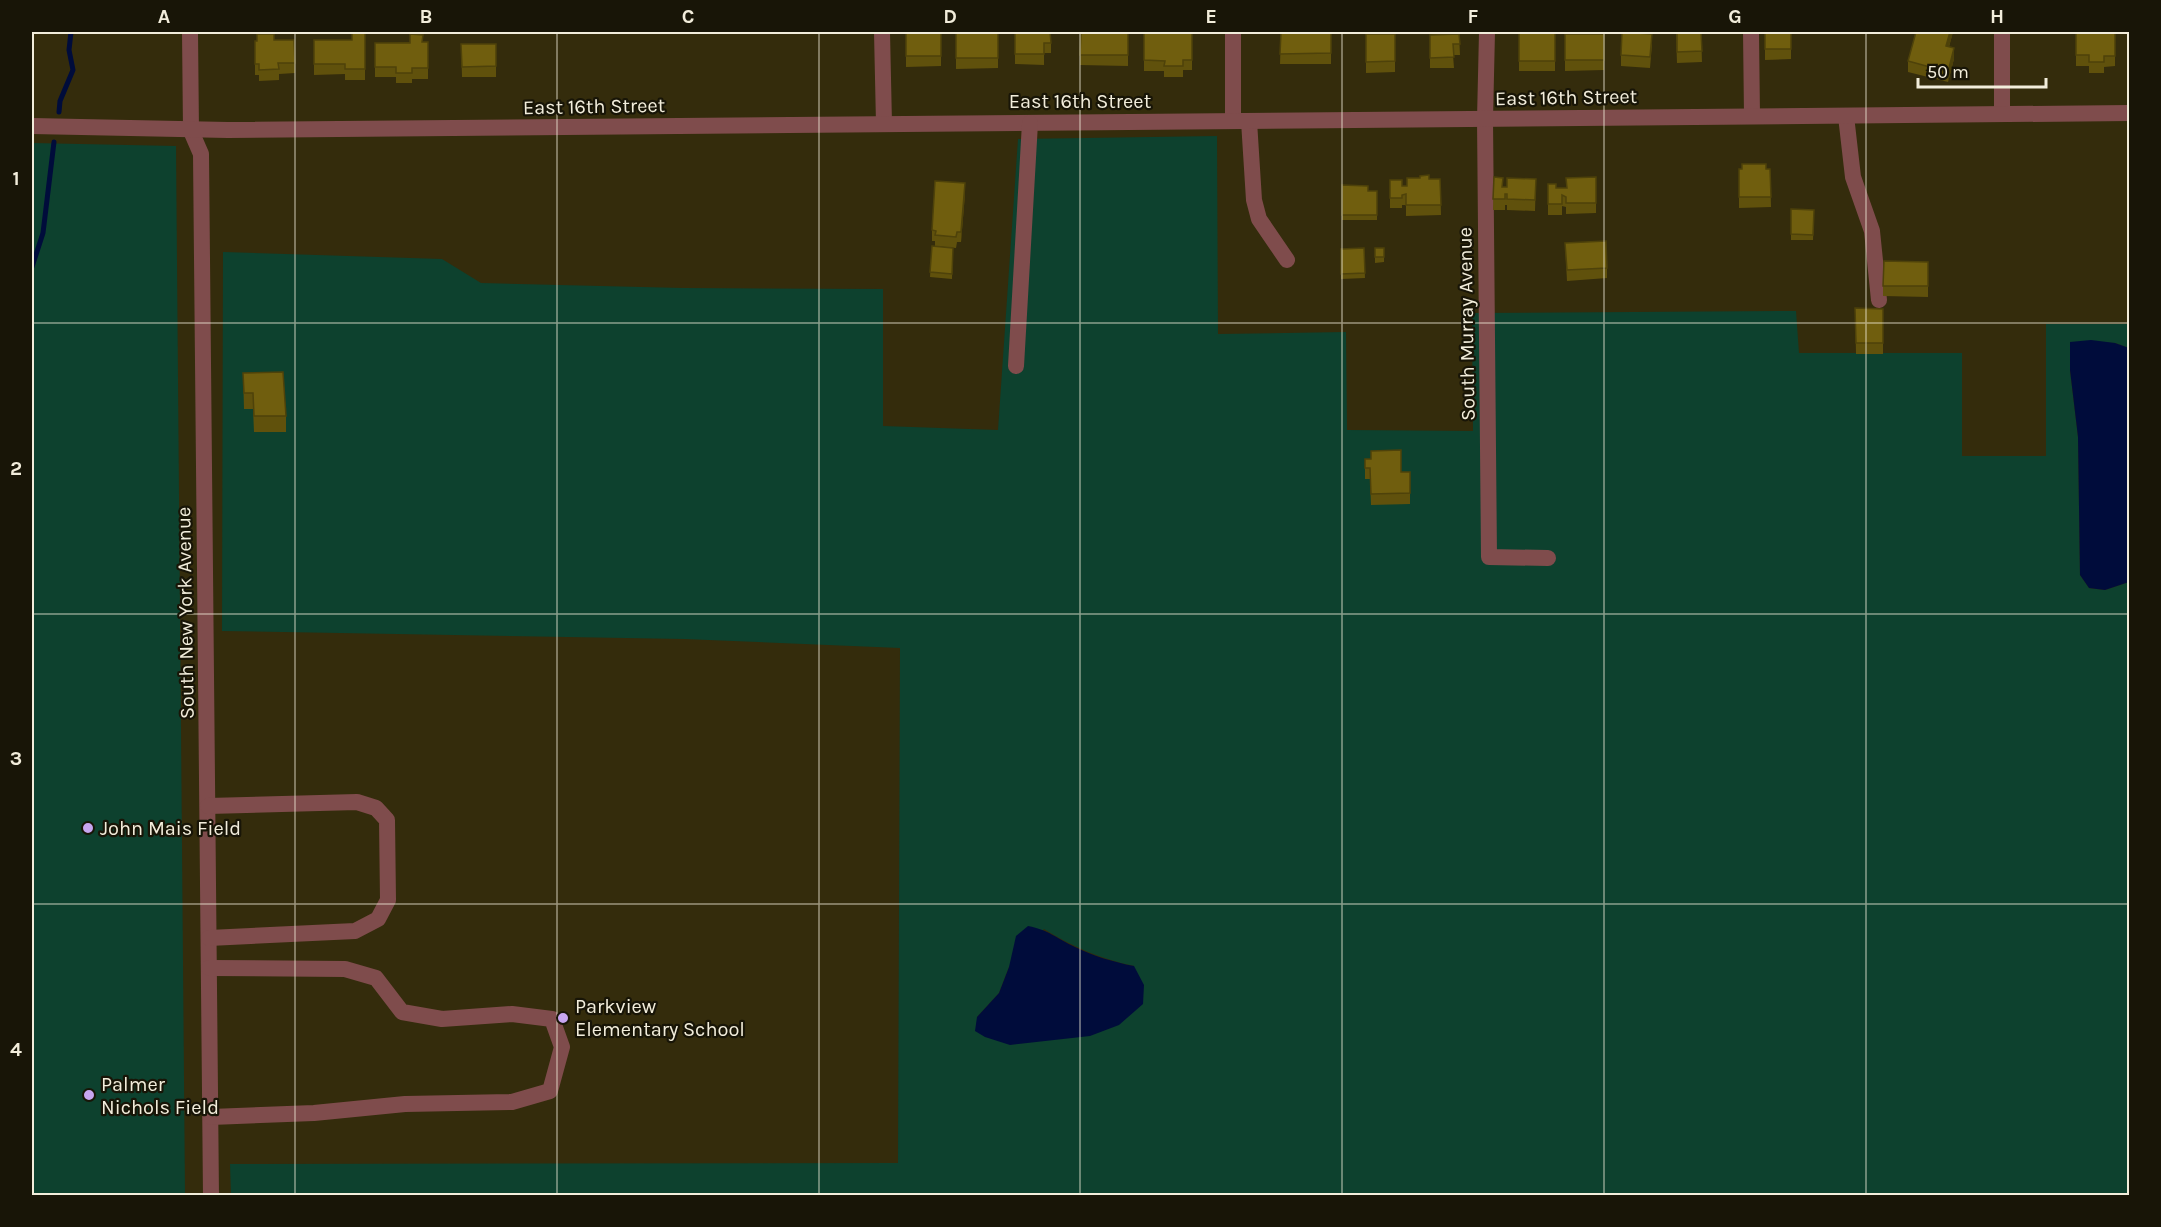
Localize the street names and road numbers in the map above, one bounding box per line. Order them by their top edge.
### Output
street label: East 16th Street [1495,85,1638,110]
street label: East 16th Street [1009,90,1152,113]
street label: East 16th Street [523,94,666,119]
street label: South Murray Avenue [1453,227,1480,421]
street label: South New York Avenue [172,507,199,719]

